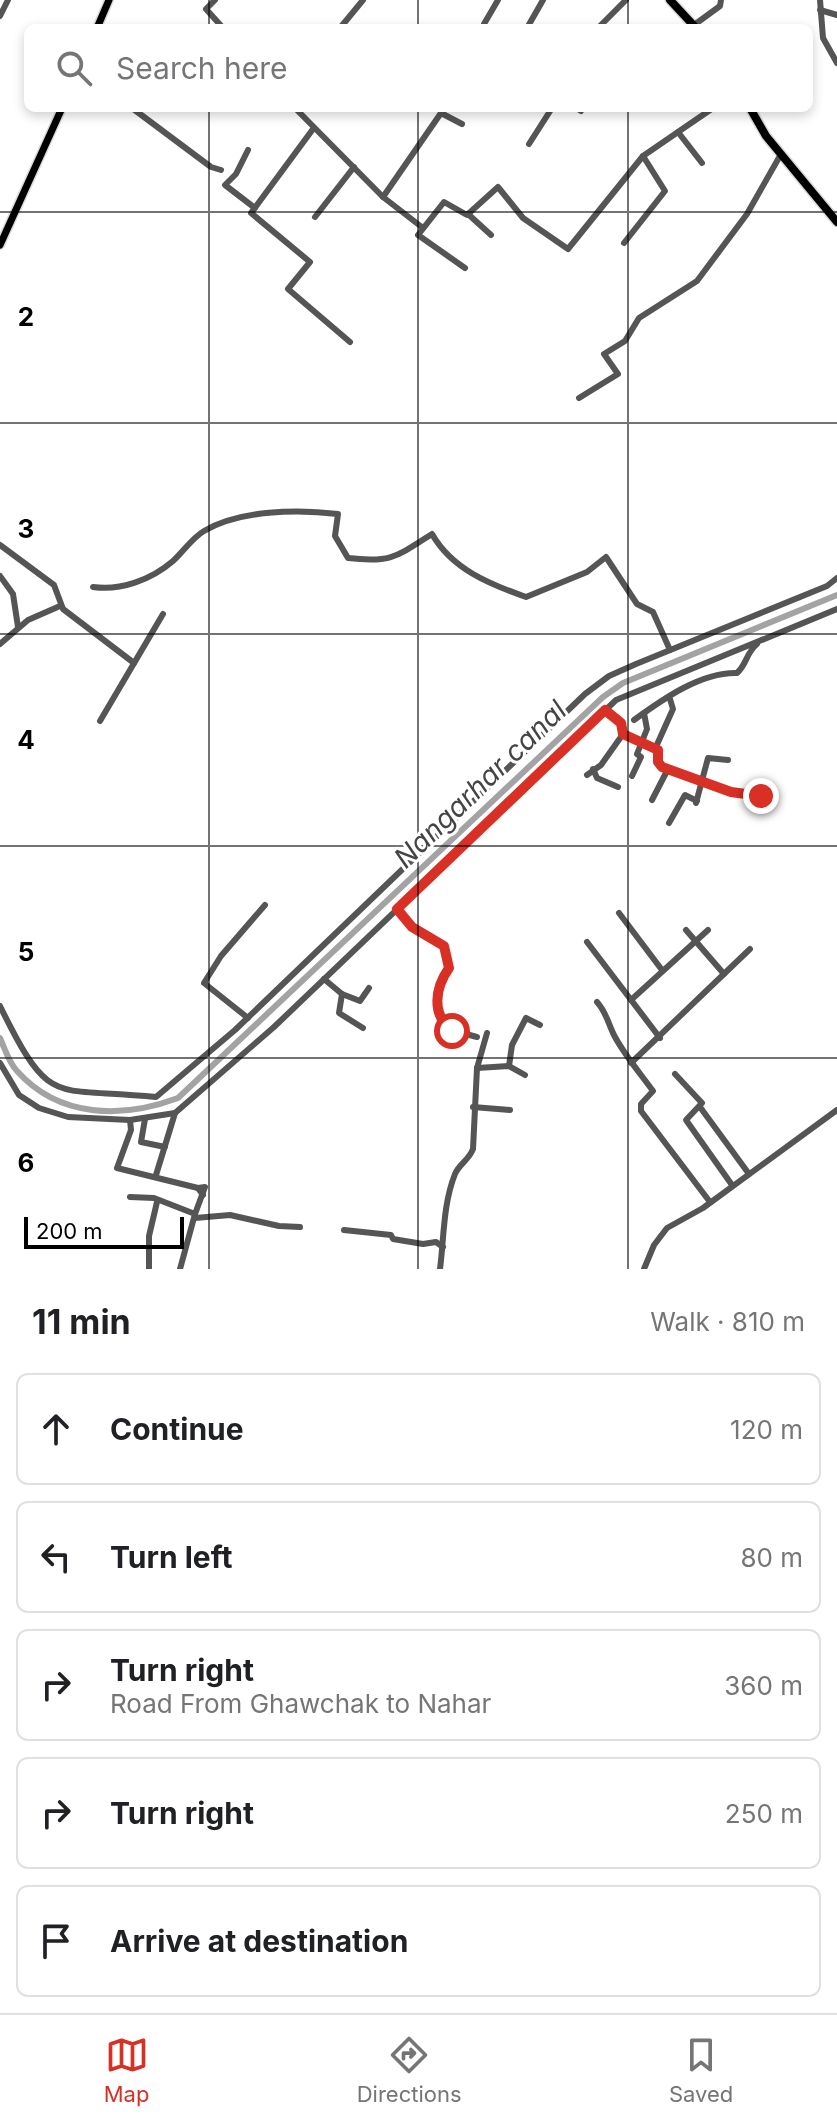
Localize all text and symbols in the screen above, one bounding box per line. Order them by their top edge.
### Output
search box [24,24,813,112]
icon: search [52,46,96,90]
text: Search here [116,50,288,86]
text: 2 [18,301,34,332]
text: 3 [18,513,34,544]
water label: Nangarhar canal [387,693,573,875]
text: 4 [17,724,35,755]
route end [743,778,779,814]
text: 5 [18,936,34,967]
route start [434,1013,470,1049]
text: 6 [18,1147,34,1178]
scale bar [24,1213,184,1249]
text: 200 m [36,1218,103,1244]
text: 11 min [32,1301,131,1342]
text: Walk · 810 m [650,1306,805,1337]
icon: ahead [34,1407,78,1451]
text: Continue [110,1411,244,1447]
text: 120 m [730,1414,803,1445]
icon: left [34,1535,78,1579]
text: Turn left [110,1539,232,1575]
text: 80 m [740,1542,803,1573]
text: Turn right [110,1652,254,1688]
icon: right [34,1663,78,1707]
text: 360 m [724,1670,803,1701]
text: Road From Ghawchak to Nahar [110,1688,491,1719]
icon: right [34,1791,78,1835]
text: Turn right [110,1795,254,1831]
text: 250 m [725,1798,803,1829]
icon: arrive [34,1919,78,1963]
text: Arrive at destination [110,1923,408,1959]
tab: Map [104,2033,149,2107]
tab: Directions [357,2033,462,2107]
tab: Saved [669,2033,733,2107]

